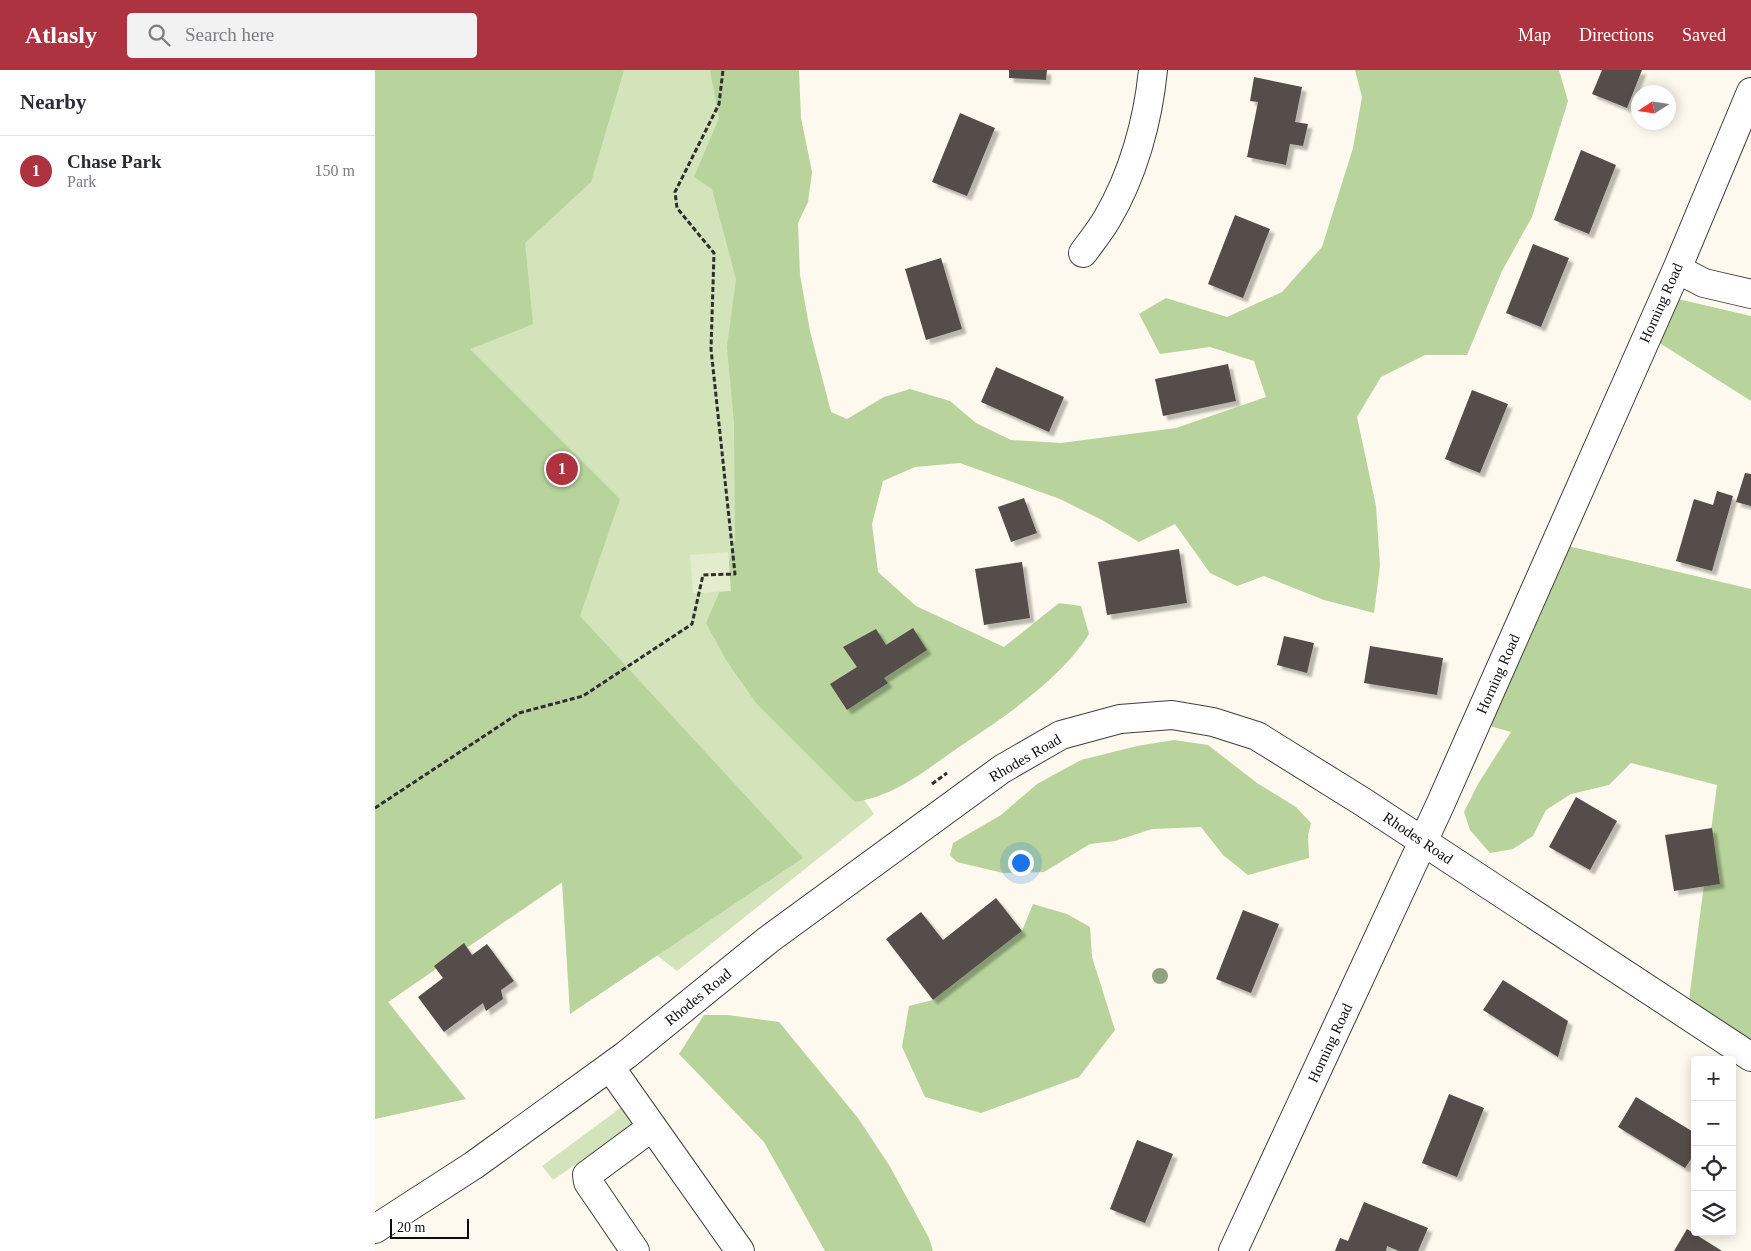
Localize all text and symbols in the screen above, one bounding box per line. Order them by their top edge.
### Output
search box [127,13,477,58]
icon: search [145,21,173,49]
text: Atlasly [25,22,97,48]
text: Search here [185,24,274,45]
text: Map [1518,25,1551,45]
text: Directions [1579,25,1654,45]
text: Saved [1682,25,1726,45]
north arrow [1631,85,1676,130]
text: Nearby [20,90,87,114]
text: Chase Park [67,151,161,172]
text: 1 [32,162,40,179]
text: 150 m [315,162,355,179]
text: Park [67,173,96,190]
street label: Horning Road [1636,260,1686,345]
pin: 1 [546,450,578,488]
street label: Horning Road [1473,631,1523,716]
street label: Rhodes Road [986,731,1064,785]
street label: Rhodes Road [1380,809,1456,867]
your location [1008,850,1034,876]
street label: Rhodes Road [662,965,735,1029]
street label: Horning Road [1305,1000,1356,1085]
map controls [1691,1056,1736,1236]
button: + [1691,1056,1736,1101]
button: − [1691,1101,1736,1146]
button: locate [1691,1146,1736,1191]
button: layers [1691,1191,1736,1236]
scale bar [390,1216,469,1239]
text: 20 m [397,1220,425,1235]

